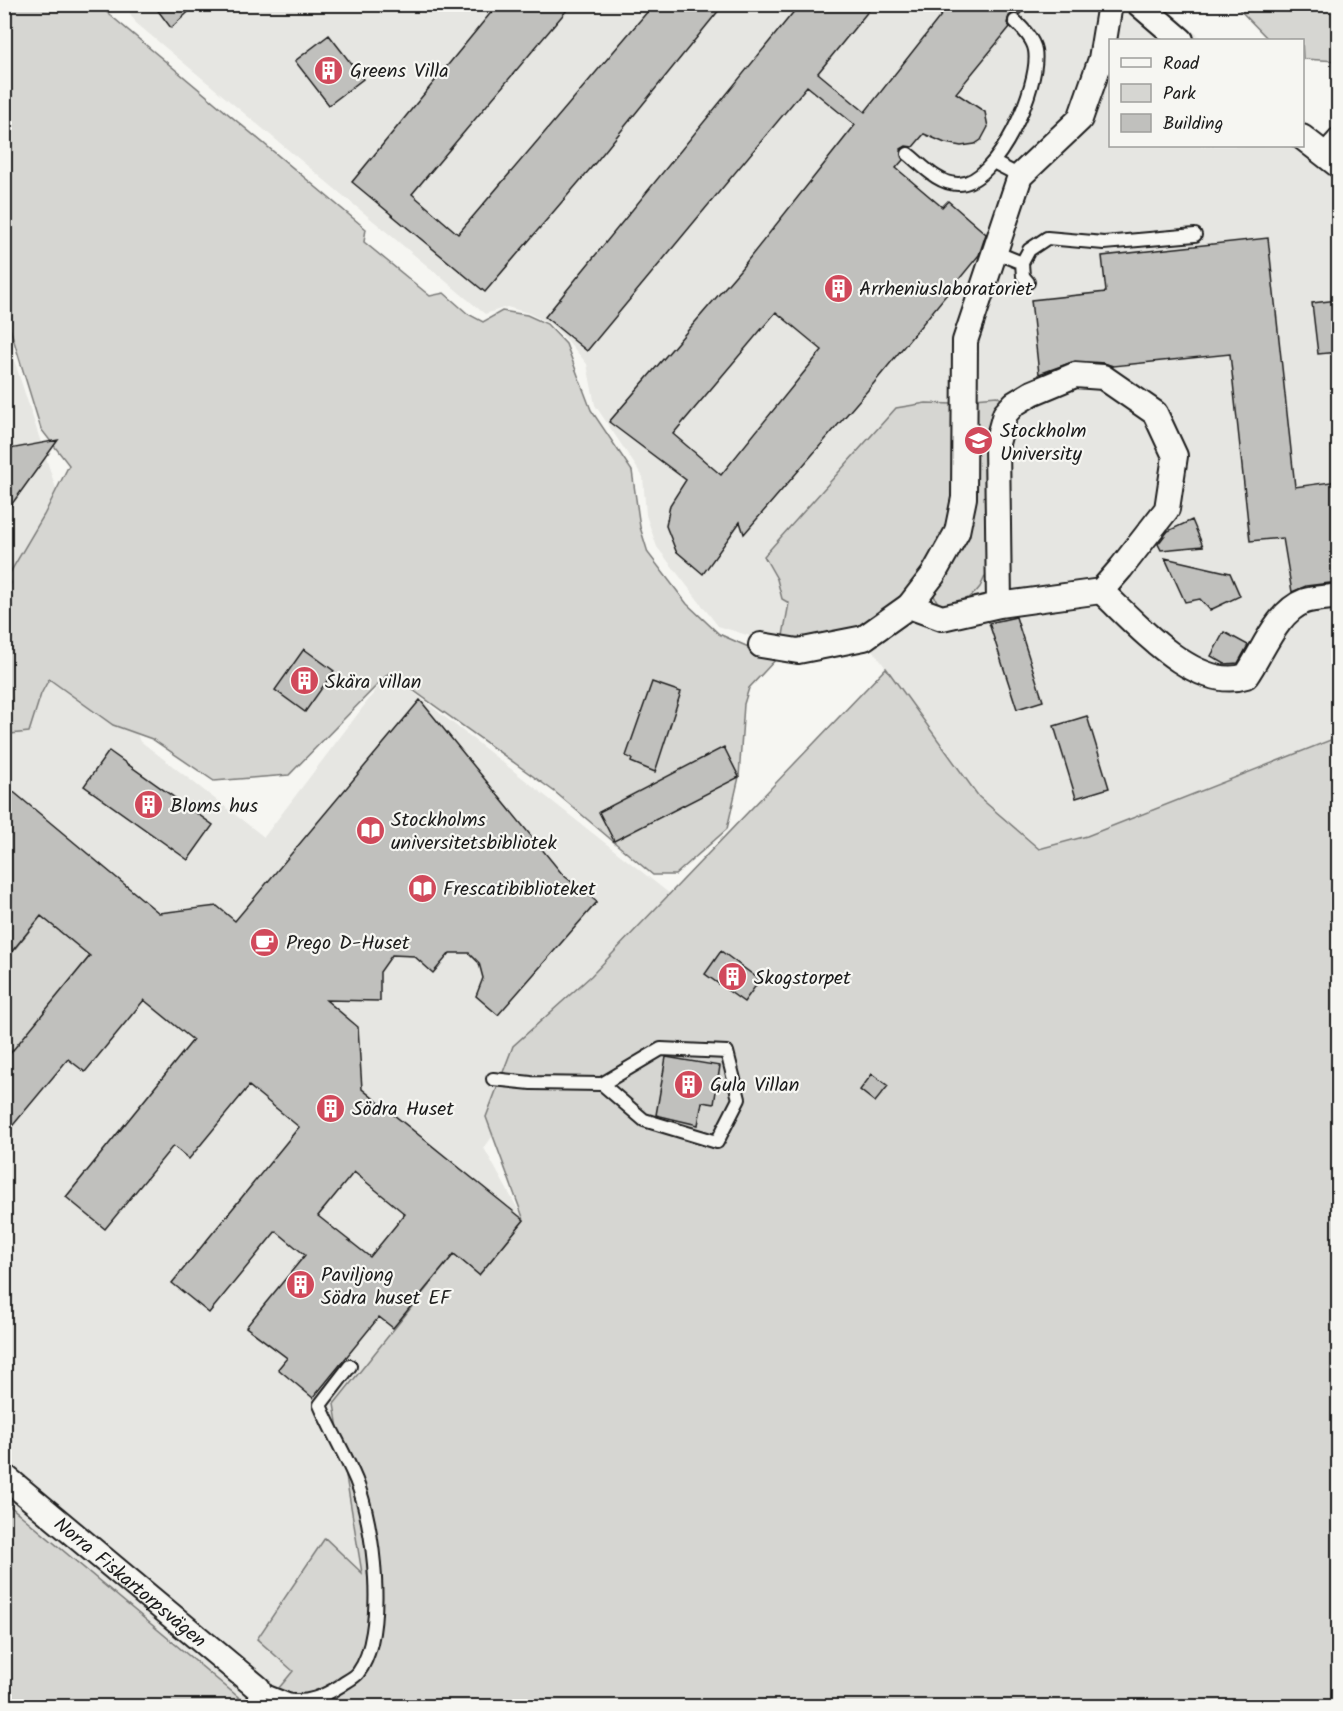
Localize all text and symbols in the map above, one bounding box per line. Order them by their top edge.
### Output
legend [1109,39,1304,147]
text: Road [1163,50,1200,79]
building icon: Greens Villa [313,54,345,86]
place label: Greens Villa [350,56,449,88]
text: Park [1163,80,1196,109]
text: Building [1163,110,1223,139]
building icon: Arrheniuslaboratoriet [822,272,854,304]
place label: Arrheniuslaboratoriet [859,274,1033,306]
place label: Stockholm University [1000,416,1086,471]
school or university icon: Stockholm University [963,425,995,457]
building icon: Skära villan [288,665,320,697]
place label: Skära villan [325,667,422,699]
building icon: Bloms hus [133,789,165,821]
place label: Bloms hus [170,791,258,823]
place label: Stockholms universitetsbibliotek [391,805,558,860]
library icon: Stockholms universitetsbibliotek [354,814,386,846]
library icon: Frescatibiblioteket [406,872,438,904]
place label: Frescatibiblioteket [443,874,596,906]
cafe icon: Prego D-Huset [249,926,281,958]
place label: Prego D-Huset [286,928,410,960]
building icon: Skogstorpet [717,961,749,993]
place label: Skogstorpet [754,963,851,995]
building icon: Gula Villan [673,1068,705,1100]
place label: Gula Villan [710,1070,799,1102]
building icon: Södra Huset [315,1092,347,1124]
place label: Södra Huset [352,1094,454,1126]
place label: Paviljong Södra huset EF [321,1260,452,1315]
building icon: Paviljong Södra huset EF [284,1269,316,1301]
street label: Norra Fiskartorpsvägen [46,1510,213,1657]

